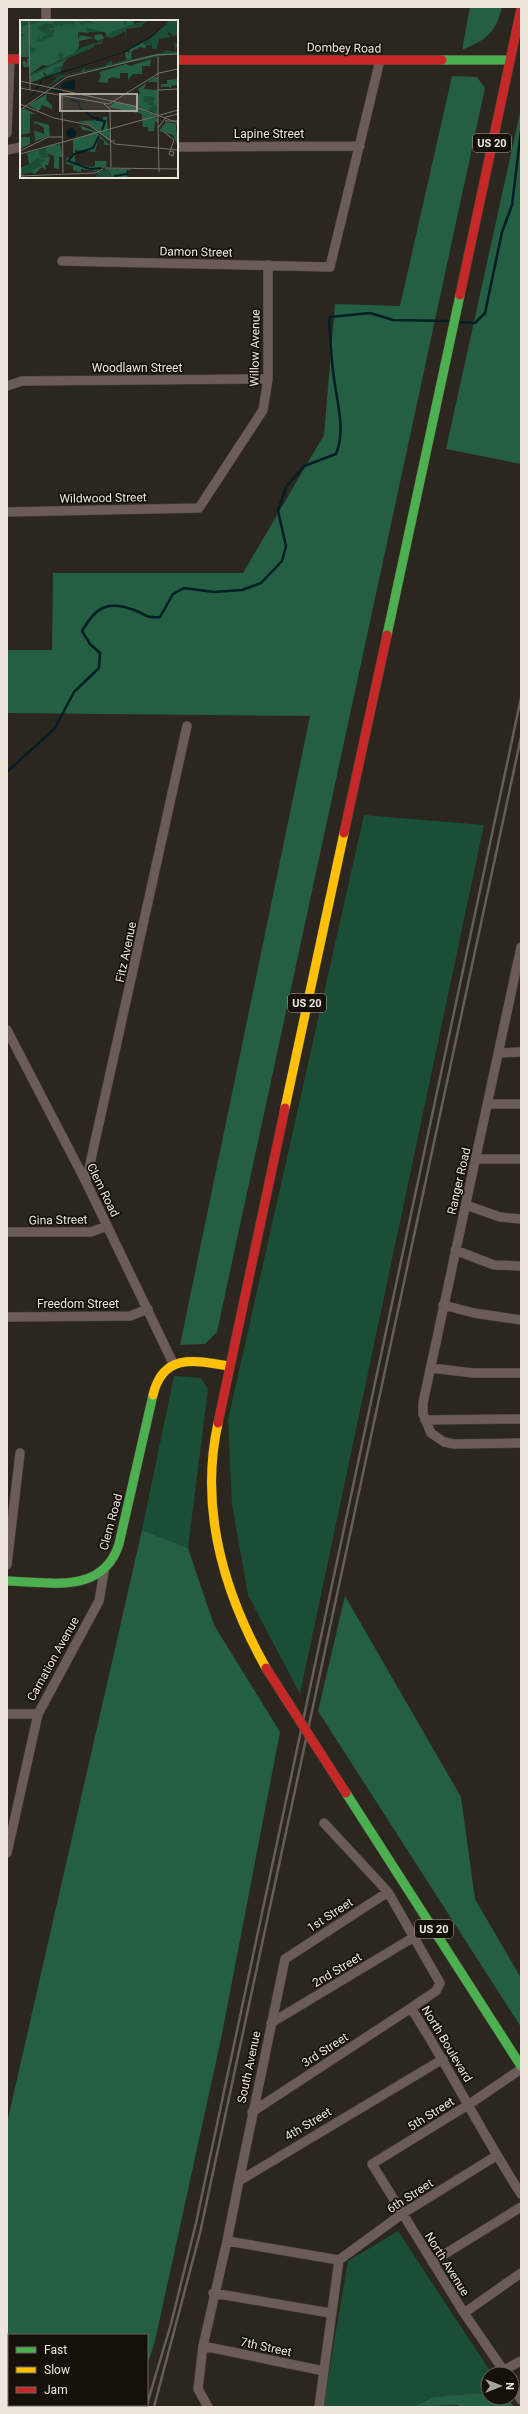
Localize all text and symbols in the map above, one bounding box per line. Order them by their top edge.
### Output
inset map [20,20,178,178]
street label: Dombey Road [307,40,381,56]
street label: Lapine Street [234,127,304,141]
road number: US 20 [473,134,511,152]
street label: Damon Street [159,244,233,260]
street label: Willow Avenue [247,309,263,387]
street label: Woodlawn Street [92,361,182,375]
street label: Wildwood Street [59,490,147,506]
street label: Fitz Avenue [113,920,139,984]
road number: US 20 [288,994,326,1012]
street label: Ranger Road [445,1146,473,1216]
street label: Clem Road [84,1161,122,1219]
street label: Gina Street [28,1212,88,1228]
street label: Freedom Street [37,1297,119,1311]
street label: Clem Road [97,1492,125,1552]
street label: Carnation Avenue [24,1614,82,1704]
street label: 1st Street [305,1895,355,1935]
road number: US 20 [415,1920,453,1938]
street label: 2nd Street [310,1950,364,1990]
street label: North Boulevard [419,2003,475,2085]
street label: South Avenue [235,2030,263,2104]
street label: 3rd Street [299,2030,351,2070]
street label: 5th Street [405,2094,457,2134]
street label: 4th Street [282,2105,334,2143]
street label: 6th Street [384,2176,436,2216]
street label: North Avenue [422,2230,472,2298]
legend [8,2334,148,2406]
street label: 7th Street [239,2335,293,2359]
text: Fast [44,2343,67,2357]
text: Slow [44,2363,70,2377]
north arrow [480,2366,520,2406]
text: N [503,2382,516,2390]
text: Jam [44,2383,68,2397]

